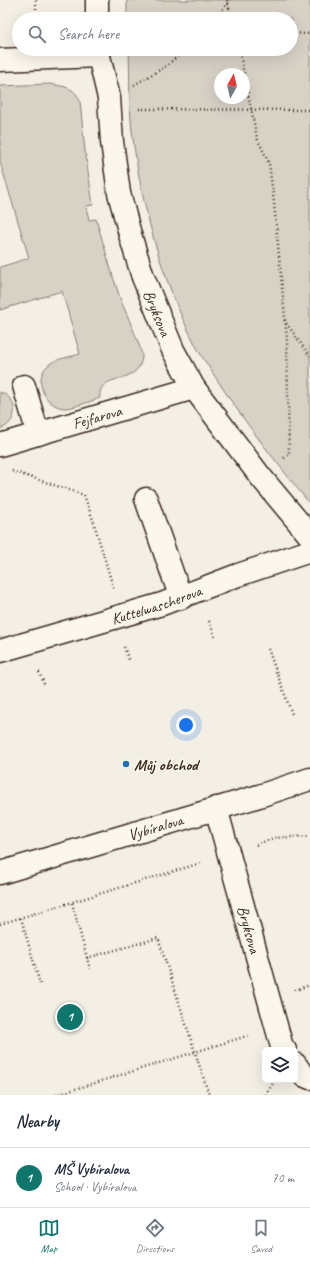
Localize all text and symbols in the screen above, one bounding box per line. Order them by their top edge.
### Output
search box [12,12,298,56]
icon: search [26,23,48,45]
text: Search here [58,25,119,44]
north arrow [214,68,250,104]
street label: Bryksova [138,287,176,341]
street label: Fejfarova [70,401,125,434]
street label: Kuttelwascherova [109,580,206,629]
your location [176,715,196,735]
place label: Můj obchod [134,755,200,775]
marker: Můj obchod [121,759,131,769]
street label: Vybíralova [126,810,187,845]
street label: Bryksova [233,904,265,957]
pin: 1 [57,1002,83,1032]
map controls [262,1047,298,1083]
button: layers [262,1047,298,1083]
text: Nearby [16,1111,59,1132]
text: MŠ Vybíralova [54,1160,129,1179]
text: 1 [26,1170,32,1186]
text: 70 m [272,1170,294,1186]
text: School · Vybíralova [54,1179,136,1195]
tab: Map [38,1217,60,1255]
tab: Directions [136,1217,174,1255]
tab: Saved [250,1217,272,1255]

